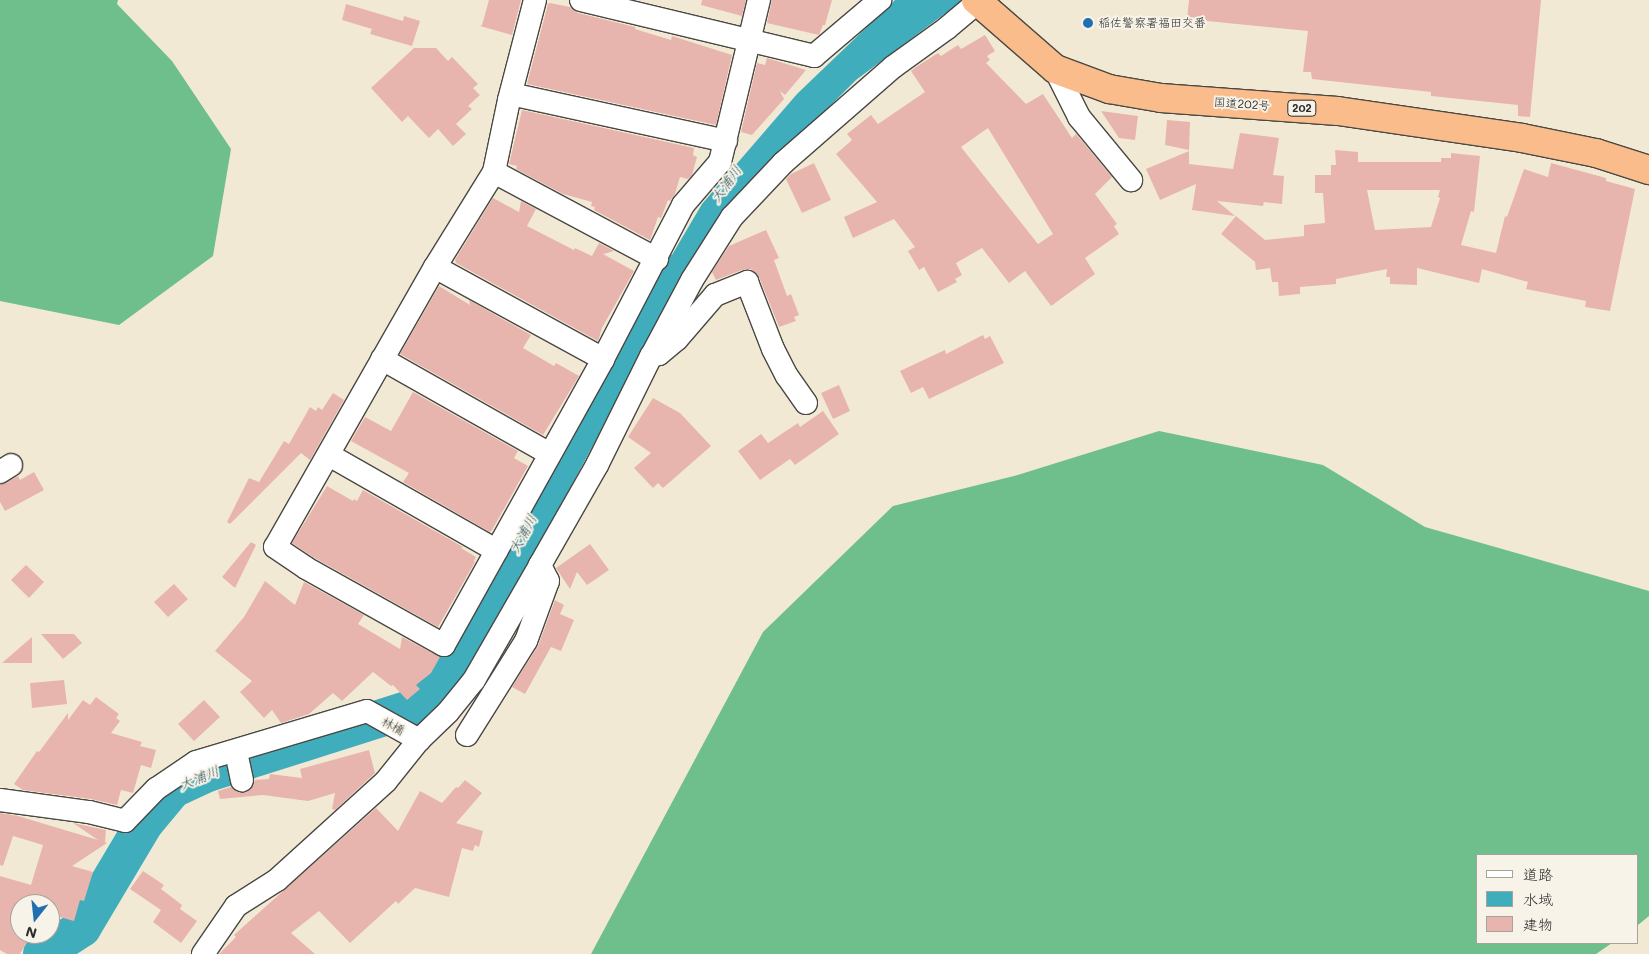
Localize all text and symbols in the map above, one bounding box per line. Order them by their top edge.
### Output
place label: 稲佐警察署福田交番 [1098,16,1206,30]
marker: 稲佐警察署福田交番 [1082,17,1094,29]
street label: 国道202号 [1213,95,1271,113]
road number: 202 [1287,100,1317,116]
water label: 大浦川 [707,162,745,206]
water label: 大浦川 [506,512,540,556]
street label: 林橋 [379,714,407,738]
water label: 大浦川 [176,762,222,794]
legend [1476,854,1639,944]
text: 道路 [1523,864,1553,884]
text: 水域 [1523,889,1553,909]
north arrow [10,894,60,944]
text: 建物 [1523,914,1553,934]
text: N [23,922,39,944]

